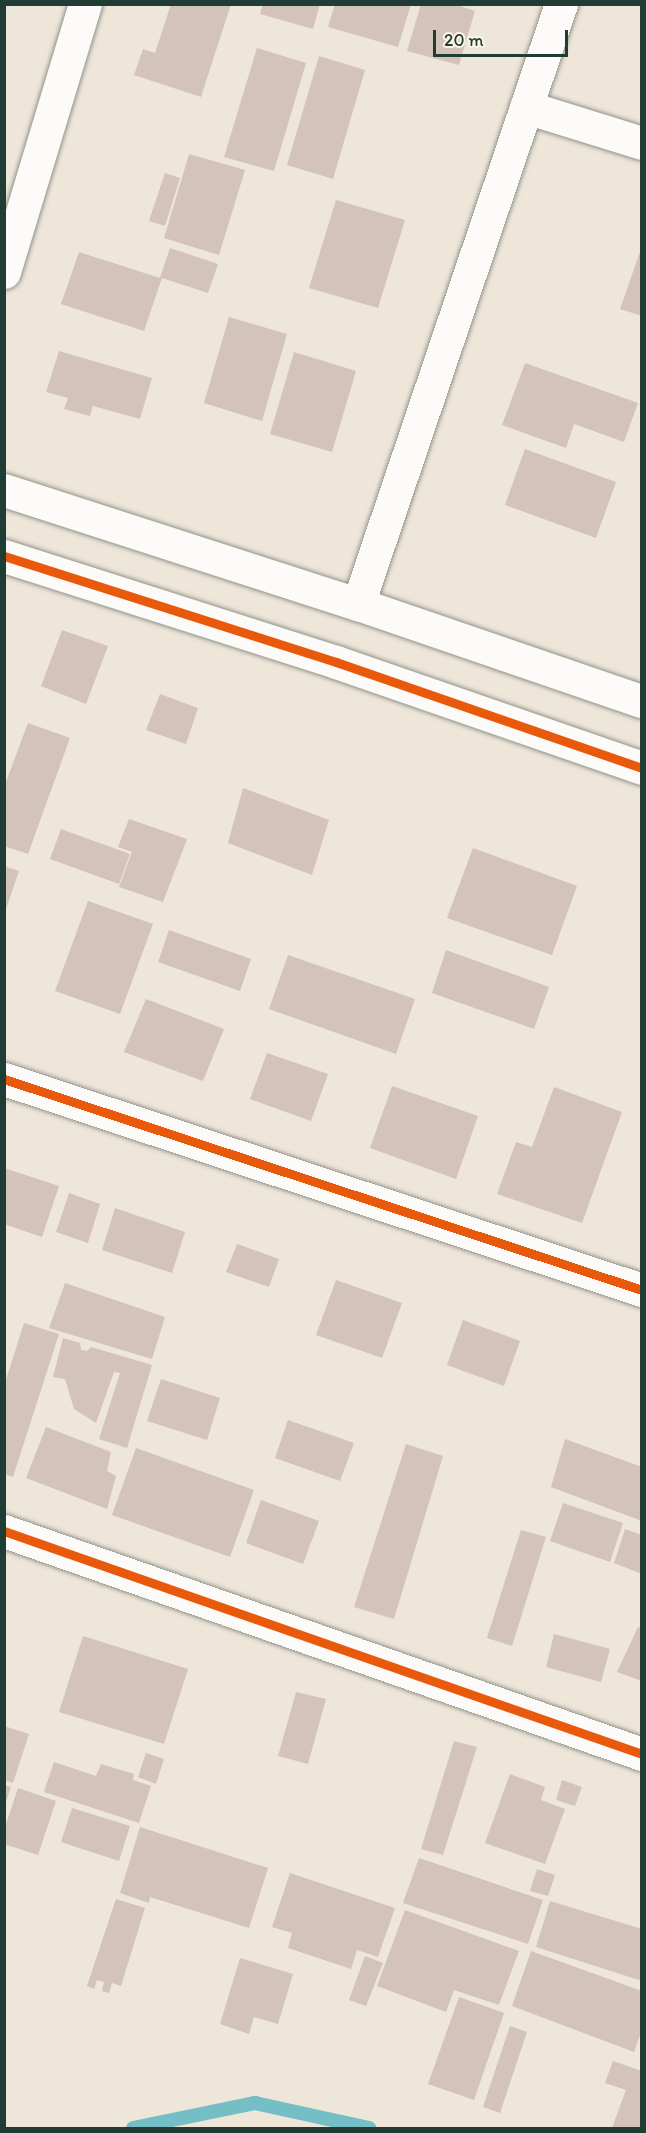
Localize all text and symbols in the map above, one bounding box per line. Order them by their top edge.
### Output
scale bar [436,18,571,56]
text: 20 m [444,29,484,51]

